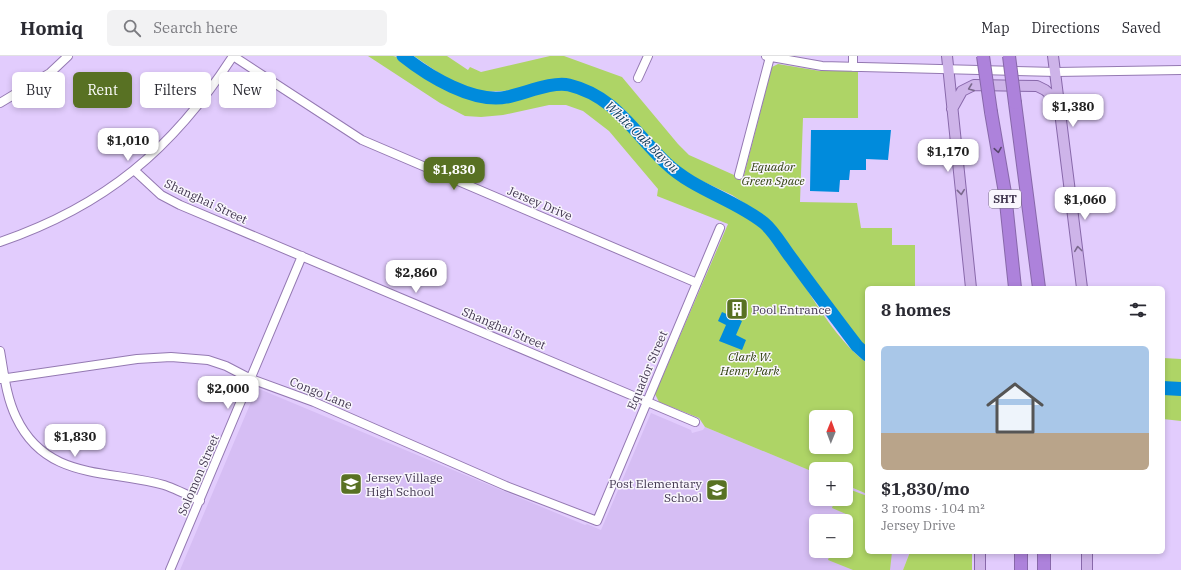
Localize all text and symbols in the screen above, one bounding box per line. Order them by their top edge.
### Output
search box [107,10,387,46]
text: Homiq [20,16,83,40]
icon: search [121,17,143,39]
text: Search here [153,18,238,37]
text: Map [981,19,1010,37]
text: Directions [1032,19,1100,37]
text: Saved [1122,19,1161,37]
chip: Buy [12,72,65,108]
chip: Rent [73,72,132,108]
chip: Filters [140,72,211,108]
chip: New [219,72,276,108]
one-way arrow [967,83,974,91]
pin: $1,380 [1040,94,1106,128]
water label: White Oak Bayou [602,98,683,177]
text: $1,380 [1052,98,1094,115]
pin: $1,010 [95,128,161,162]
text: $1,010 [107,132,149,149]
pin: $1,170 [915,139,981,173]
text: $1,170 [927,143,969,160]
one-way arrow [993,147,1002,153]
pin: $1,830 [421,157,487,191]
park label: Equador Green Space [741,159,805,188]
text: $1,830 [433,161,475,178]
street label: Shanghai Street [162,175,250,227]
street label: Jersey Drive [505,183,575,223]
pin: $1,060 [1052,187,1118,221]
one-way arrow [956,189,965,195]
road number: SHT [989,190,1021,208]
text: $1,060 [1064,191,1106,208]
one-way arrow [1073,246,1082,252]
pin: $2,860 [383,260,449,294]
text: $2,860 [395,264,437,281]
building icon: Pool Entrance [724,296,750,322]
text: 8 homes [881,299,951,321]
icon: filters [1127,299,1149,321]
place label: Pool Entrance [752,302,831,317]
street label: Shanghai Street [460,304,548,352]
street label: Equador Street [624,328,670,412]
park label: Clark W. Henry Park [719,349,780,378]
icon: home [979,372,1051,444]
street label: Congo Lane [288,374,354,412]
pin: $2,000 [195,376,261,410]
text: $2,000 [207,380,249,397]
north arrow [809,410,853,454]
map controls [809,410,853,558]
pin: $1,830 [42,424,108,458]
text: $1,830 [54,428,96,445]
street label: Solomon Street [174,432,222,518]
button: + [809,462,853,506]
place label: Jersey Village High School [366,470,443,499]
school or university icon: Jersey Village High School [338,471,364,497]
place label: Post Elementary School [609,476,703,505]
school or university icon: Post Elementary School [704,477,730,503]
text: $1,830/mo [881,478,970,500]
text: 3 rooms · 104 m² [881,500,985,517]
button: − [809,514,853,558]
text: Jersey Drive [881,517,956,534]

